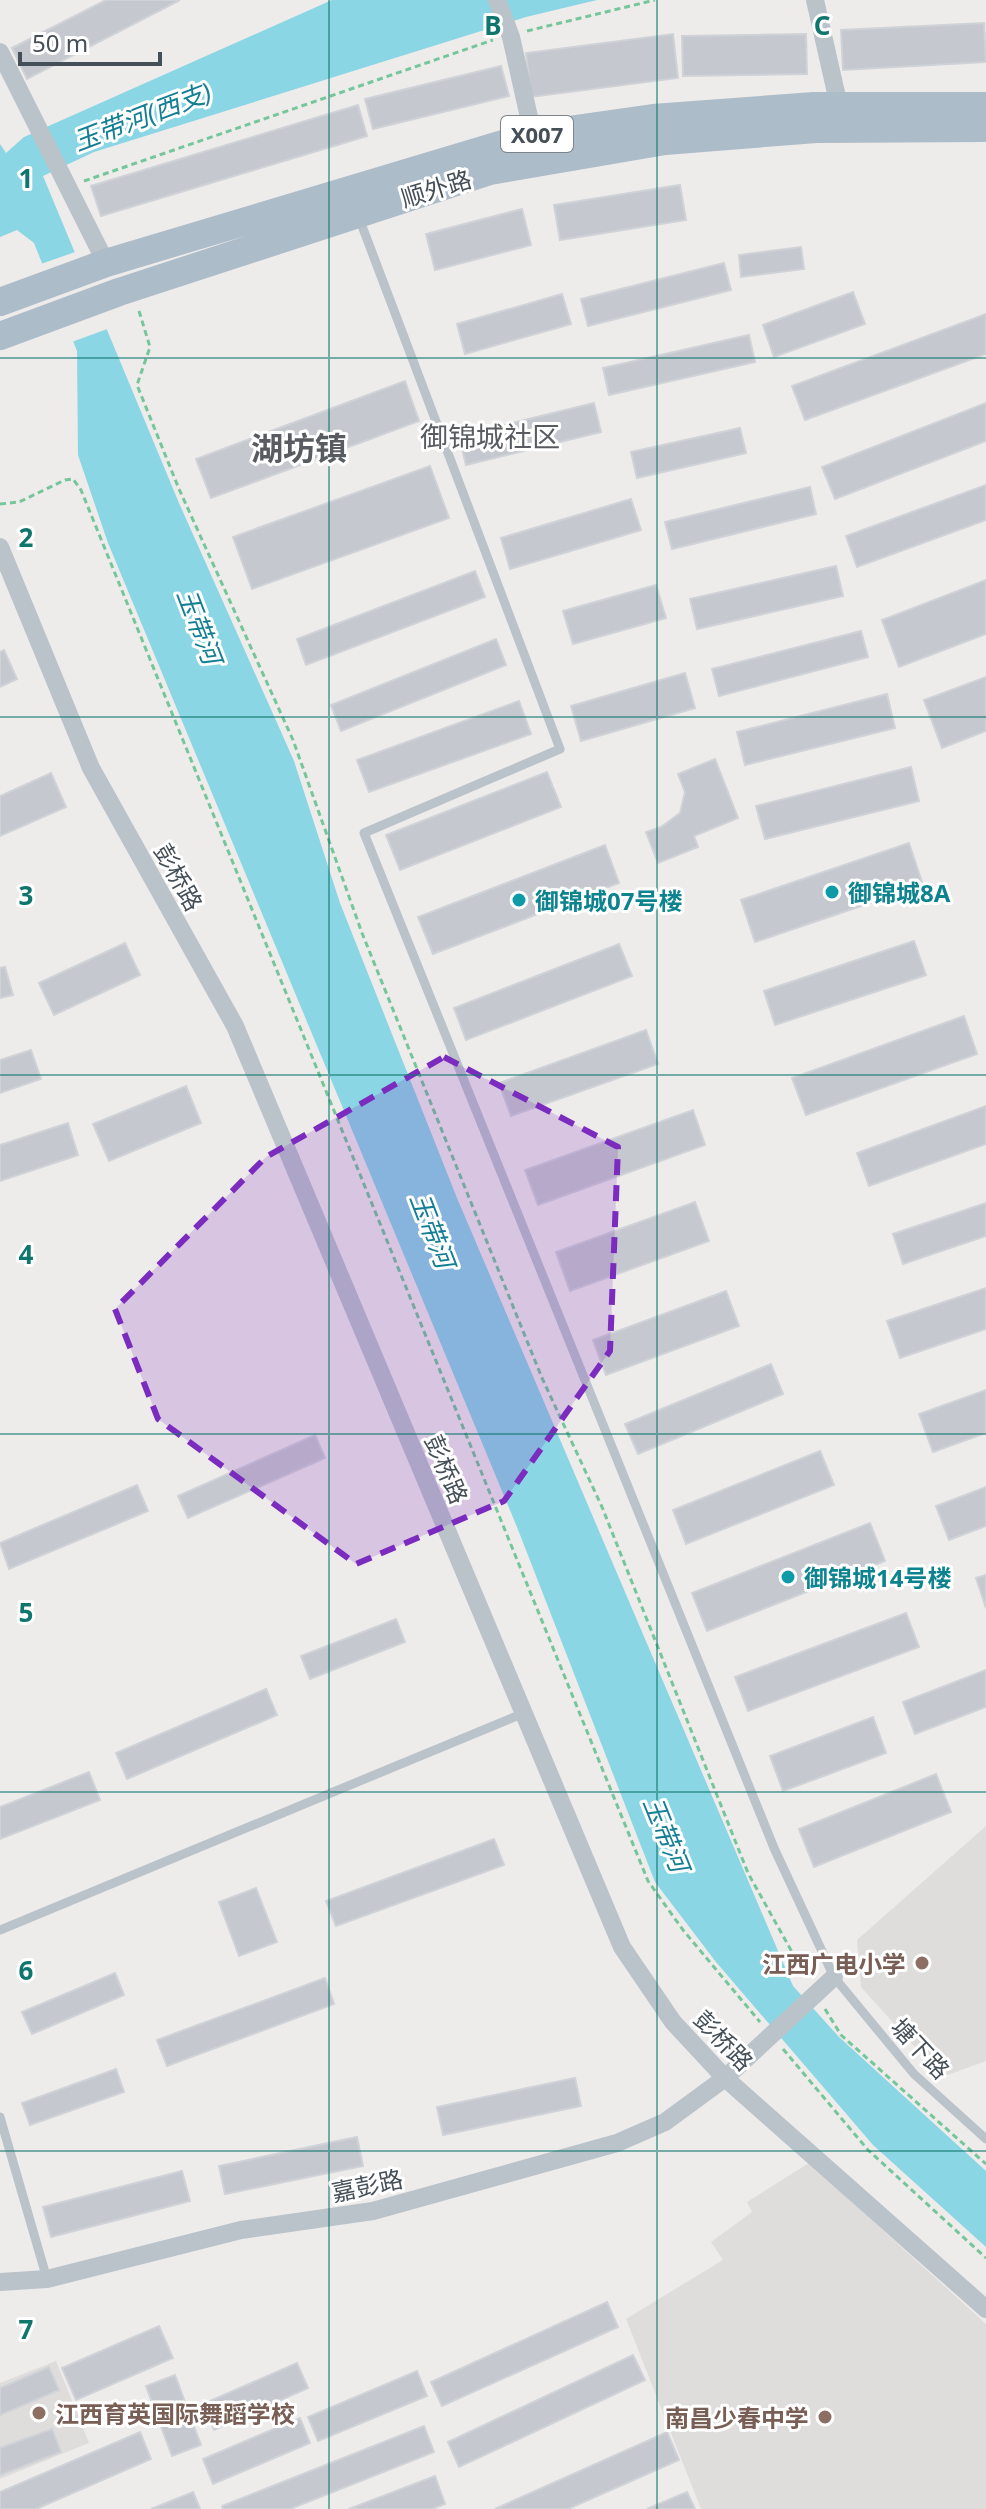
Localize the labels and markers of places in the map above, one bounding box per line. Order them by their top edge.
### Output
place label: 御锦城8A [848,876,951,909]
marker: 御锦城8A [823,883,841,901]
place label: 御锦城07号楼 [535,884,682,917]
marker: 御锦城07号楼 [510,891,528,909]
place label: 御锦城14号楼 [804,1561,951,1594]
marker: 御锦城14号楼 [779,1568,797,1586]
place label: 江西广电小学 [762,1947,906,1980]
marker: 江西广电小学 [913,1954,931,1972]
place label: 江西育英国际舞蹈学校 [55,2397,295,2430]
place label: 南昌少春中学 [665,2401,809,2434]
marker: 江西育英国际舞蹈学校 [30,2404,48,2422]
marker: 南昌少春中学 [816,2408,834,2426]

